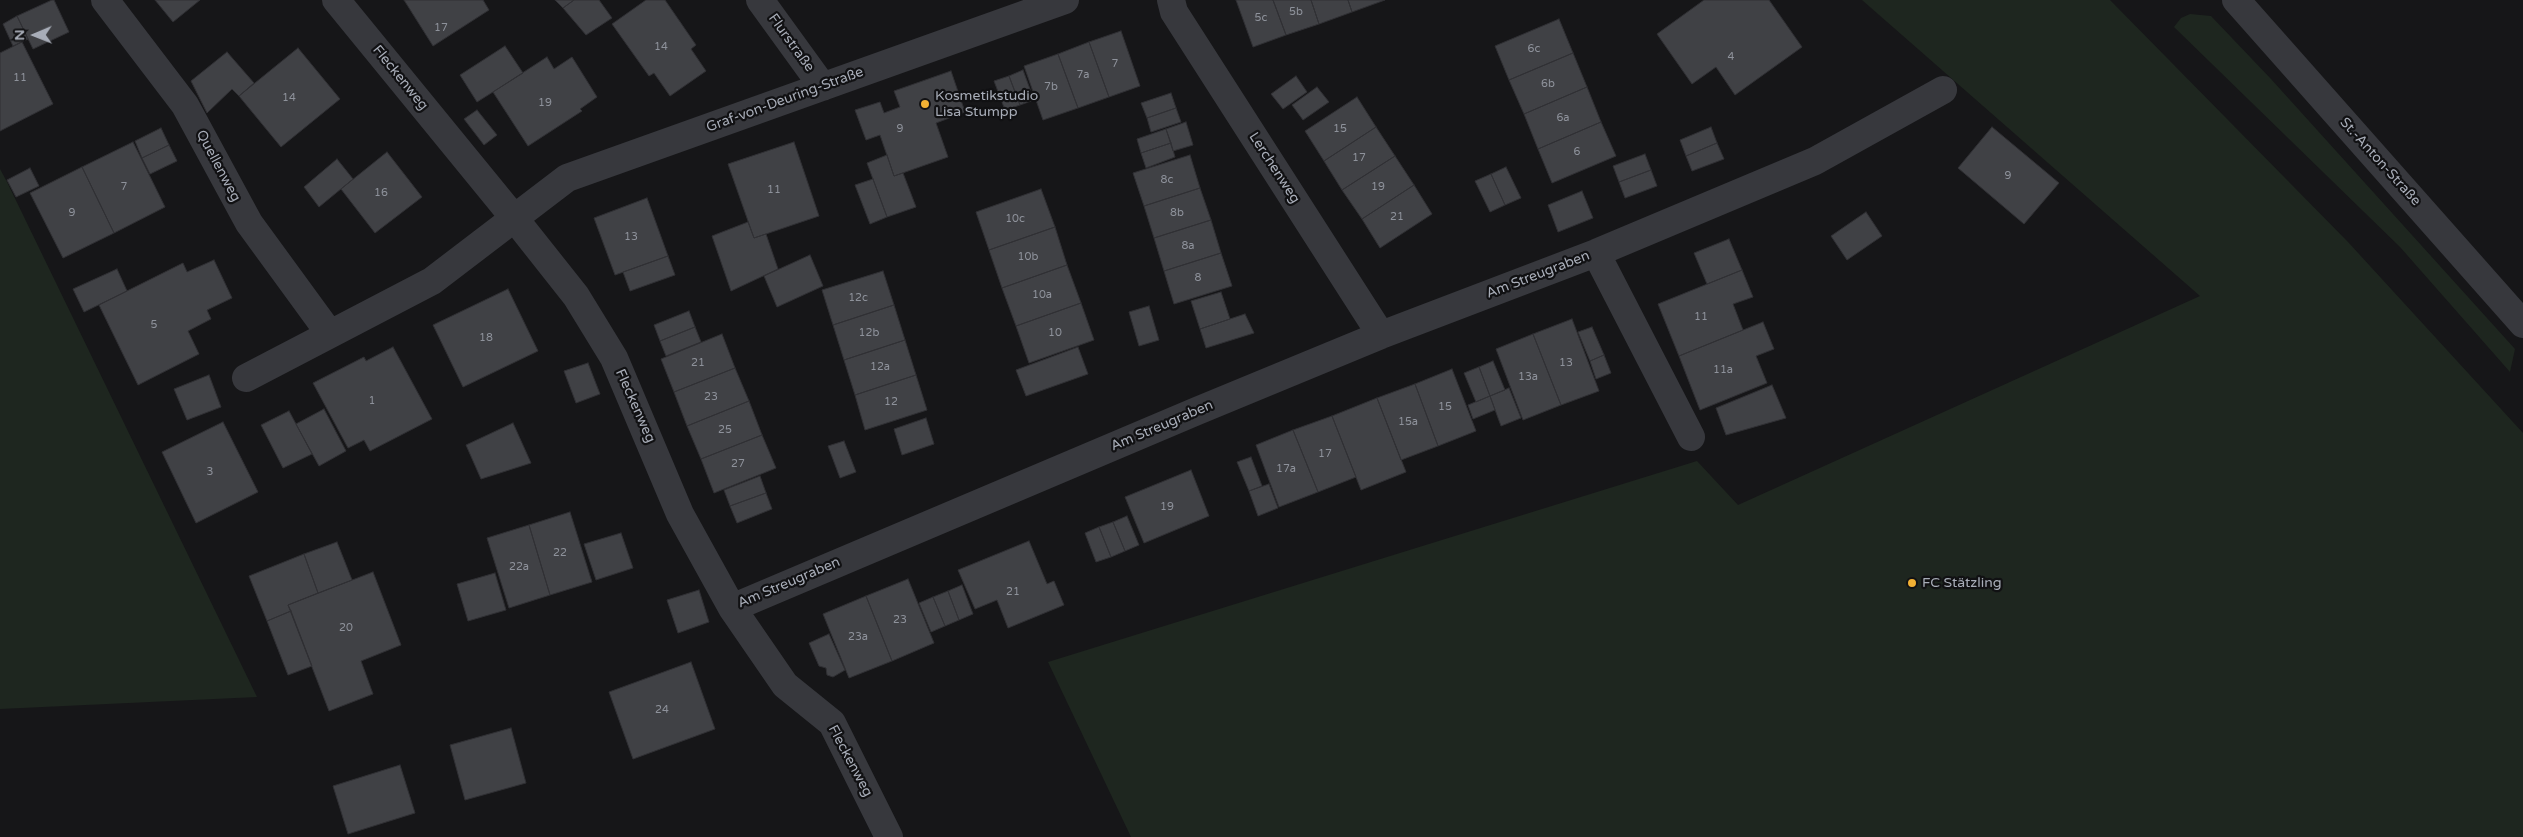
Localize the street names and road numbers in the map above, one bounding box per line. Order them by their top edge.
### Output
street label: Flurstraße [764,11,818,75]
street label: Fleckenweg [369,42,431,114]
street label: Graf-von-Deuring-Straße [704,64,866,136]
street label: St.-Anton-Straße [2336,115,2424,209]
street label: Quellenweg [192,127,244,205]
street label: Lerchenweg [1245,129,1303,207]
street label: Am Streugraben [1484,248,1592,302]
street label: Fleckenweg [611,367,659,445]
street label: Am Streugraben [1108,397,1216,455]
street label: Am Streugraben [735,554,843,612]
street label: Fleckenweg [824,722,876,800]

